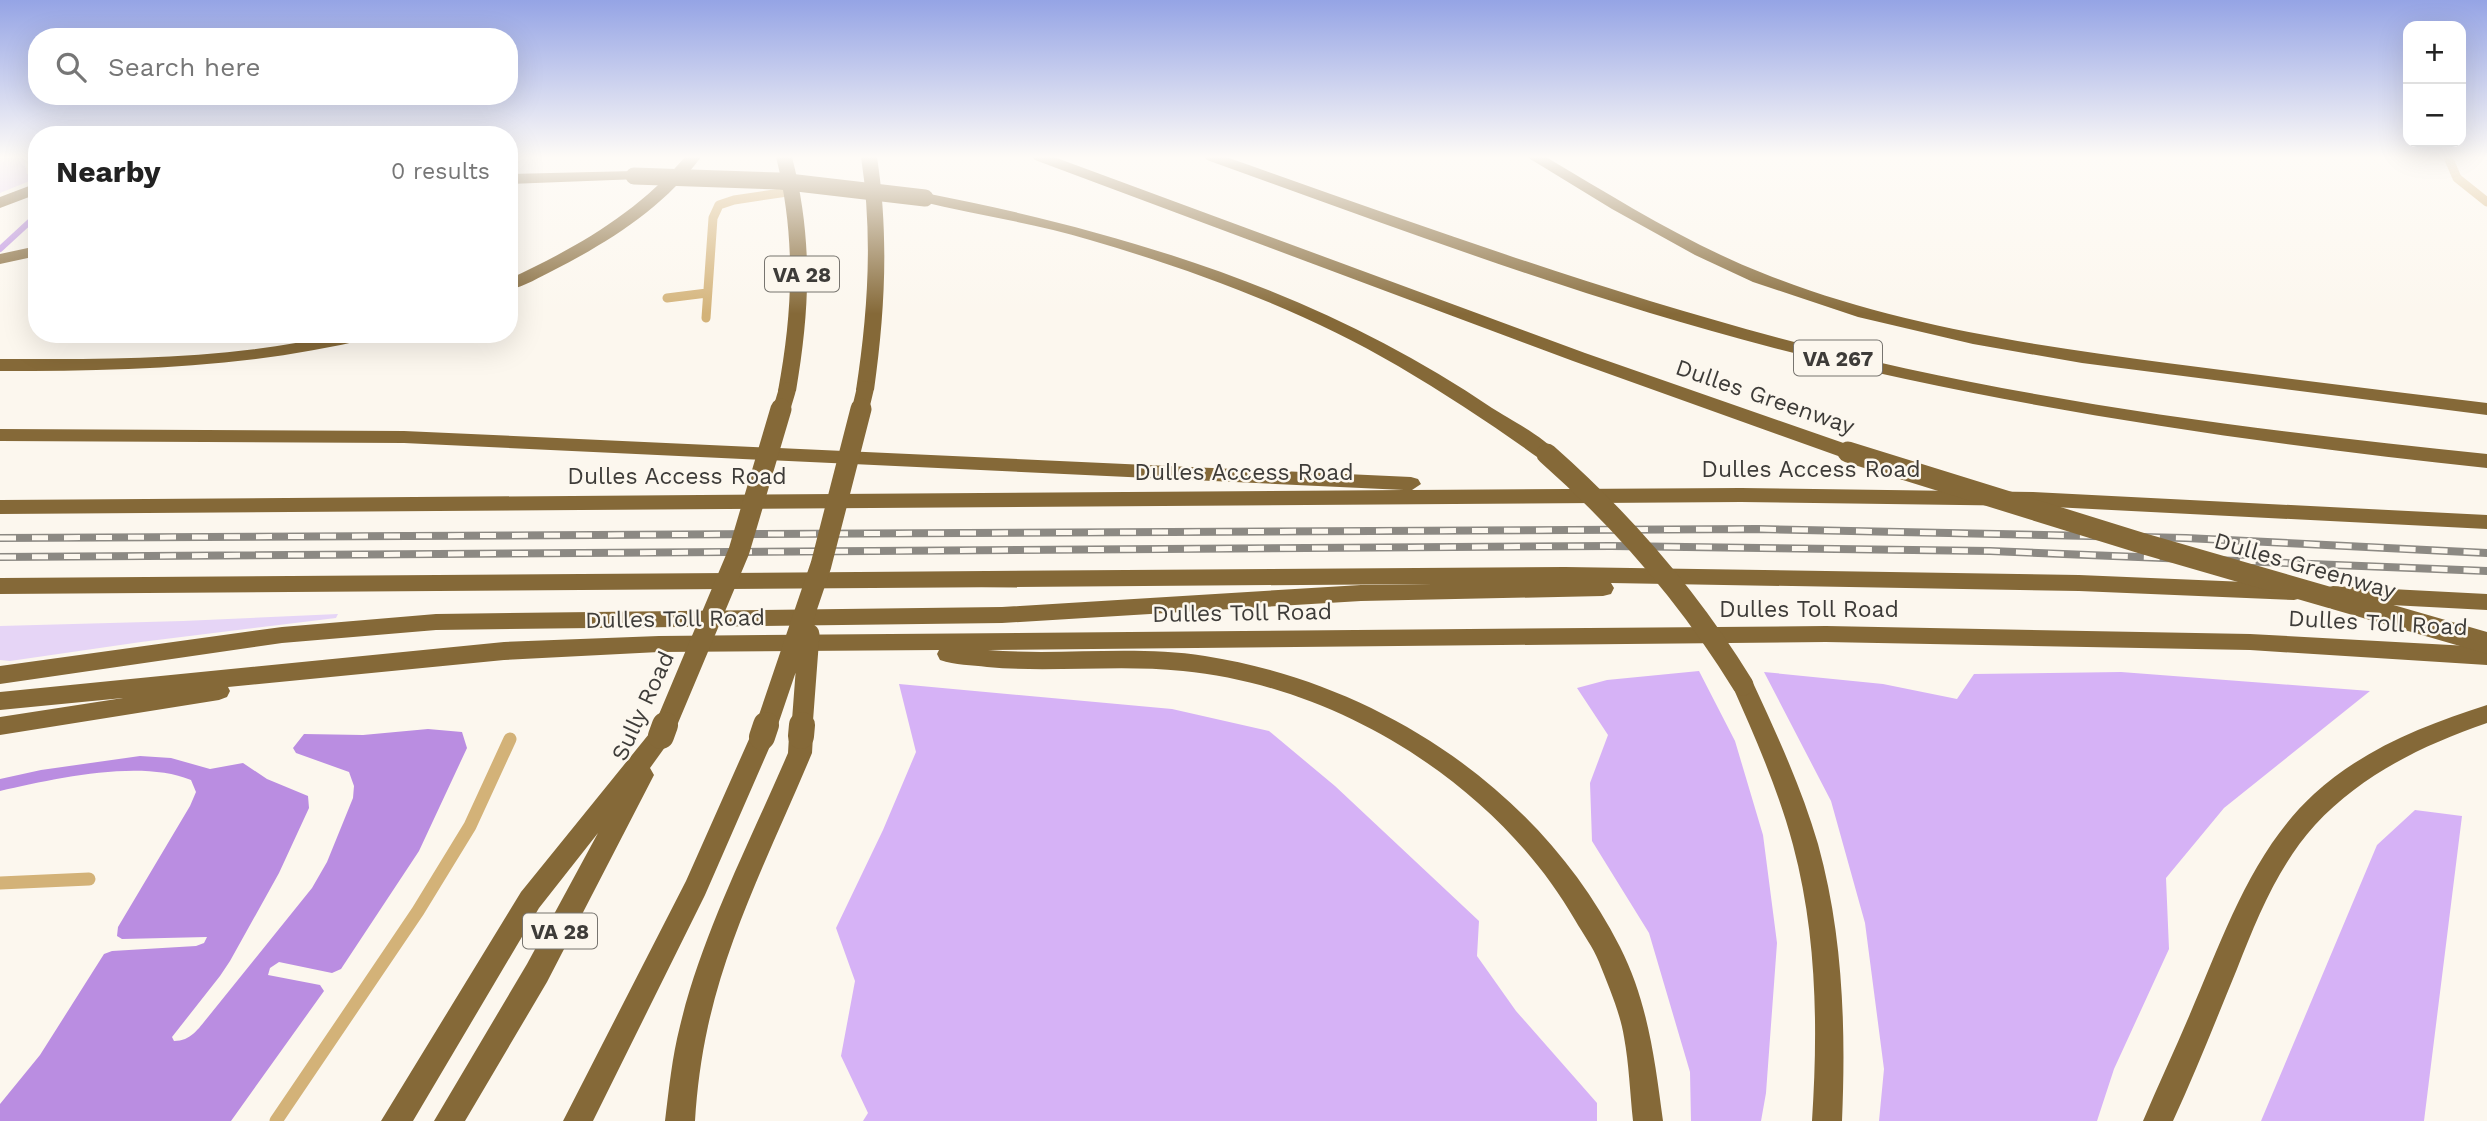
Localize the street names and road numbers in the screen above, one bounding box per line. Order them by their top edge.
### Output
road number: VA 28 [765,256,839,292]
road number: VA 267 [1794,340,1882,376]
street label: Dulles Greenway [1672,354,1858,440]
street label: Dulles Access Road [1701,456,1921,483]
street label: Dulles Access Road [1134,459,1354,486]
street label: Dulles Access Road [567,463,787,490]
street label: Dulles Greenway [2211,527,2399,605]
street label: Dulles Toll Road [1719,596,1899,623]
street label: Dulles Toll Road [1152,598,1332,628]
street label: Dulles Toll Road [585,604,765,634]
street label: Dulles Toll Road [2287,605,2469,641]
street label: Sully Road [606,647,680,765]
road number: VA 28 [523,914,597,948]

